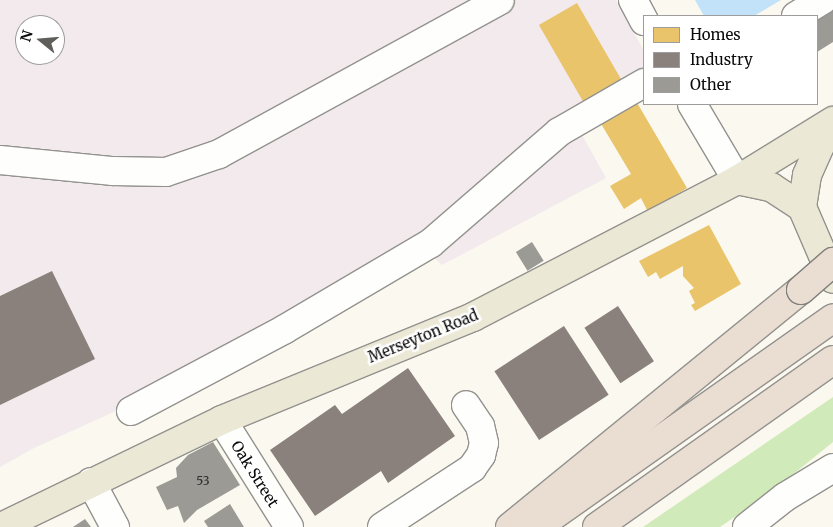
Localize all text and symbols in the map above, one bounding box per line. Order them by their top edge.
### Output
north arrow [15,15,65,65]
legend [643,15,818,105]
text: Homes [690,25,741,44]
text: N [16,28,37,44]
text: Industry [690,50,753,69]
text: Other [690,75,731,94]
street label: Merseyton Road [365,306,481,366]
street label: Oak Street [228,437,282,511]
house number: 53 [196,474,210,488]

